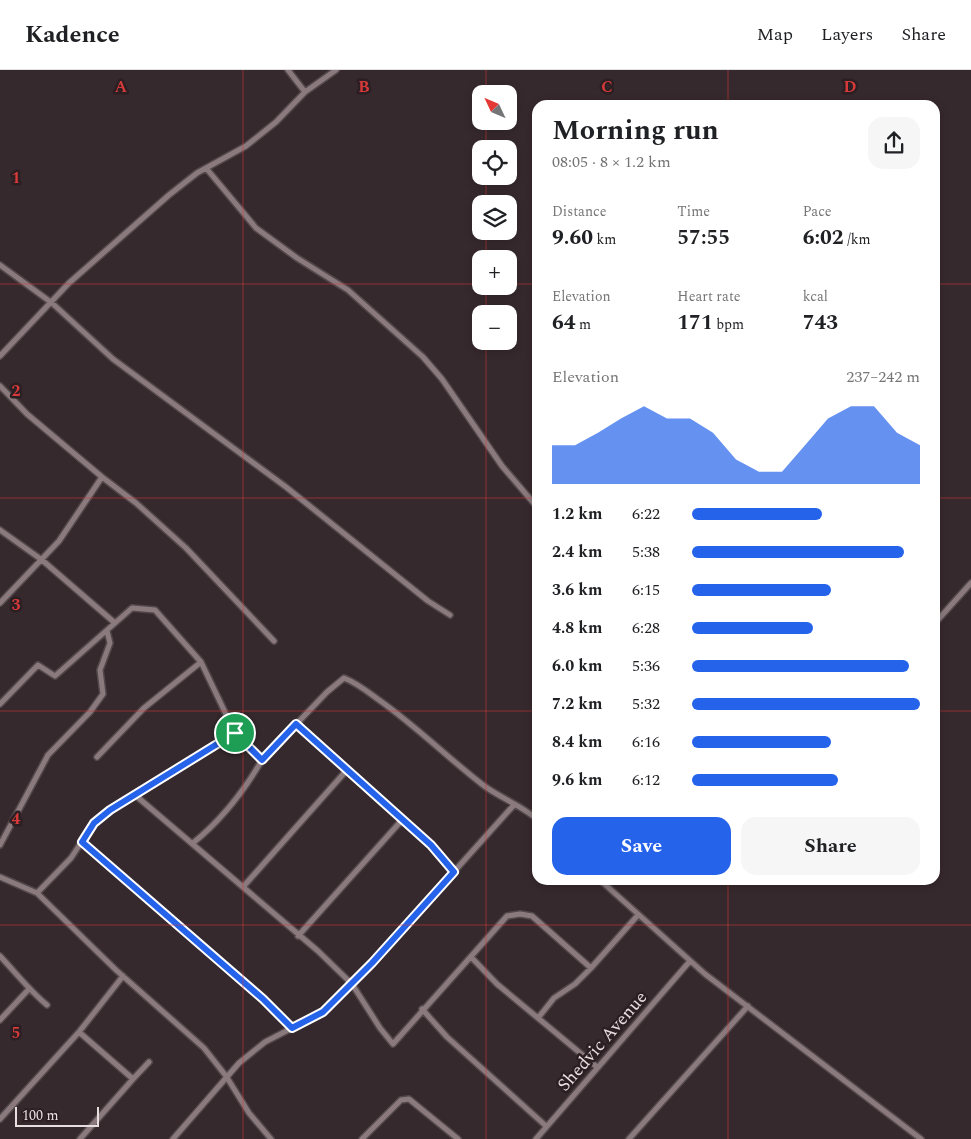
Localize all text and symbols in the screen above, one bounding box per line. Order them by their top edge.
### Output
text: Kadence [25,17,120,53]
text: Map [757,21,793,48]
text: Layers [821,21,873,48]
text: Share [901,21,946,48]
text: A [115,75,128,99]
text: B [358,75,370,99]
text: C [601,75,613,99]
text: D [844,75,857,99]
north arrow [472,85,518,130]
map controls [472,85,517,350]
text: Morning run [552,109,719,152]
button: share [868,117,920,169]
button: locate [472,140,517,185]
text: 08:05 · 8 × 1.2 km [552,150,671,174]
text: 1 [12,166,20,190]
button: layers [472,195,517,240]
text: Distance [552,201,607,222]
text: Time [677,201,710,222]
text: Pace [803,201,832,222]
text: 9.60 [552,222,593,254]
text: 57:55 [677,222,730,254]
text: 6:02 [803,222,844,254]
text: km [593,229,616,250]
text: /km [844,229,871,250]
button: + [472,250,517,295]
text: Elevation [552,286,611,307]
text: Heart rate [677,286,741,307]
text: kcal [803,286,828,307]
button: − [472,305,517,350]
text: 64 [552,307,576,339]
text: 171 [677,307,713,339]
text: 743 [803,307,838,339]
text: m [576,314,591,335]
text: bpm [713,314,744,335]
text: Elevation [552,365,619,389]
text: 237–242 m [846,365,920,389]
text: 2 [12,379,21,403]
text: 1.2 km [552,502,602,526]
text: 6:22 [632,502,660,526]
text: 2.4 km [552,540,602,564]
text: 5:38 [632,540,660,564]
text: 3.6 km [552,578,602,602]
text: 6:15 [632,578,660,602]
text: 3 [12,593,21,617]
text: 4.8 km [552,616,602,640]
text: 6:28 [632,616,660,640]
text: 6.0 km [552,654,602,678]
text: 5:36 [632,654,660,678]
text: 7.2 km [552,692,602,716]
text: 5:32 [632,692,660,716]
pin [214,712,256,754]
icon: arrive [221,719,249,747]
text: 8.4 km [552,730,602,754]
text: 6:16 [632,730,660,754]
text: 9.6 km [552,768,602,792]
text: 6:12 [632,768,660,792]
text: 4 [12,807,21,831]
button: Save [552,817,731,875]
button: Share [741,817,920,875]
street label: Shedvic Avenue [551,985,654,1098]
text: 5 [12,1021,20,1045]
scale bar [15,1104,99,1127]
text: 100 m [22,1105,59,1126]

